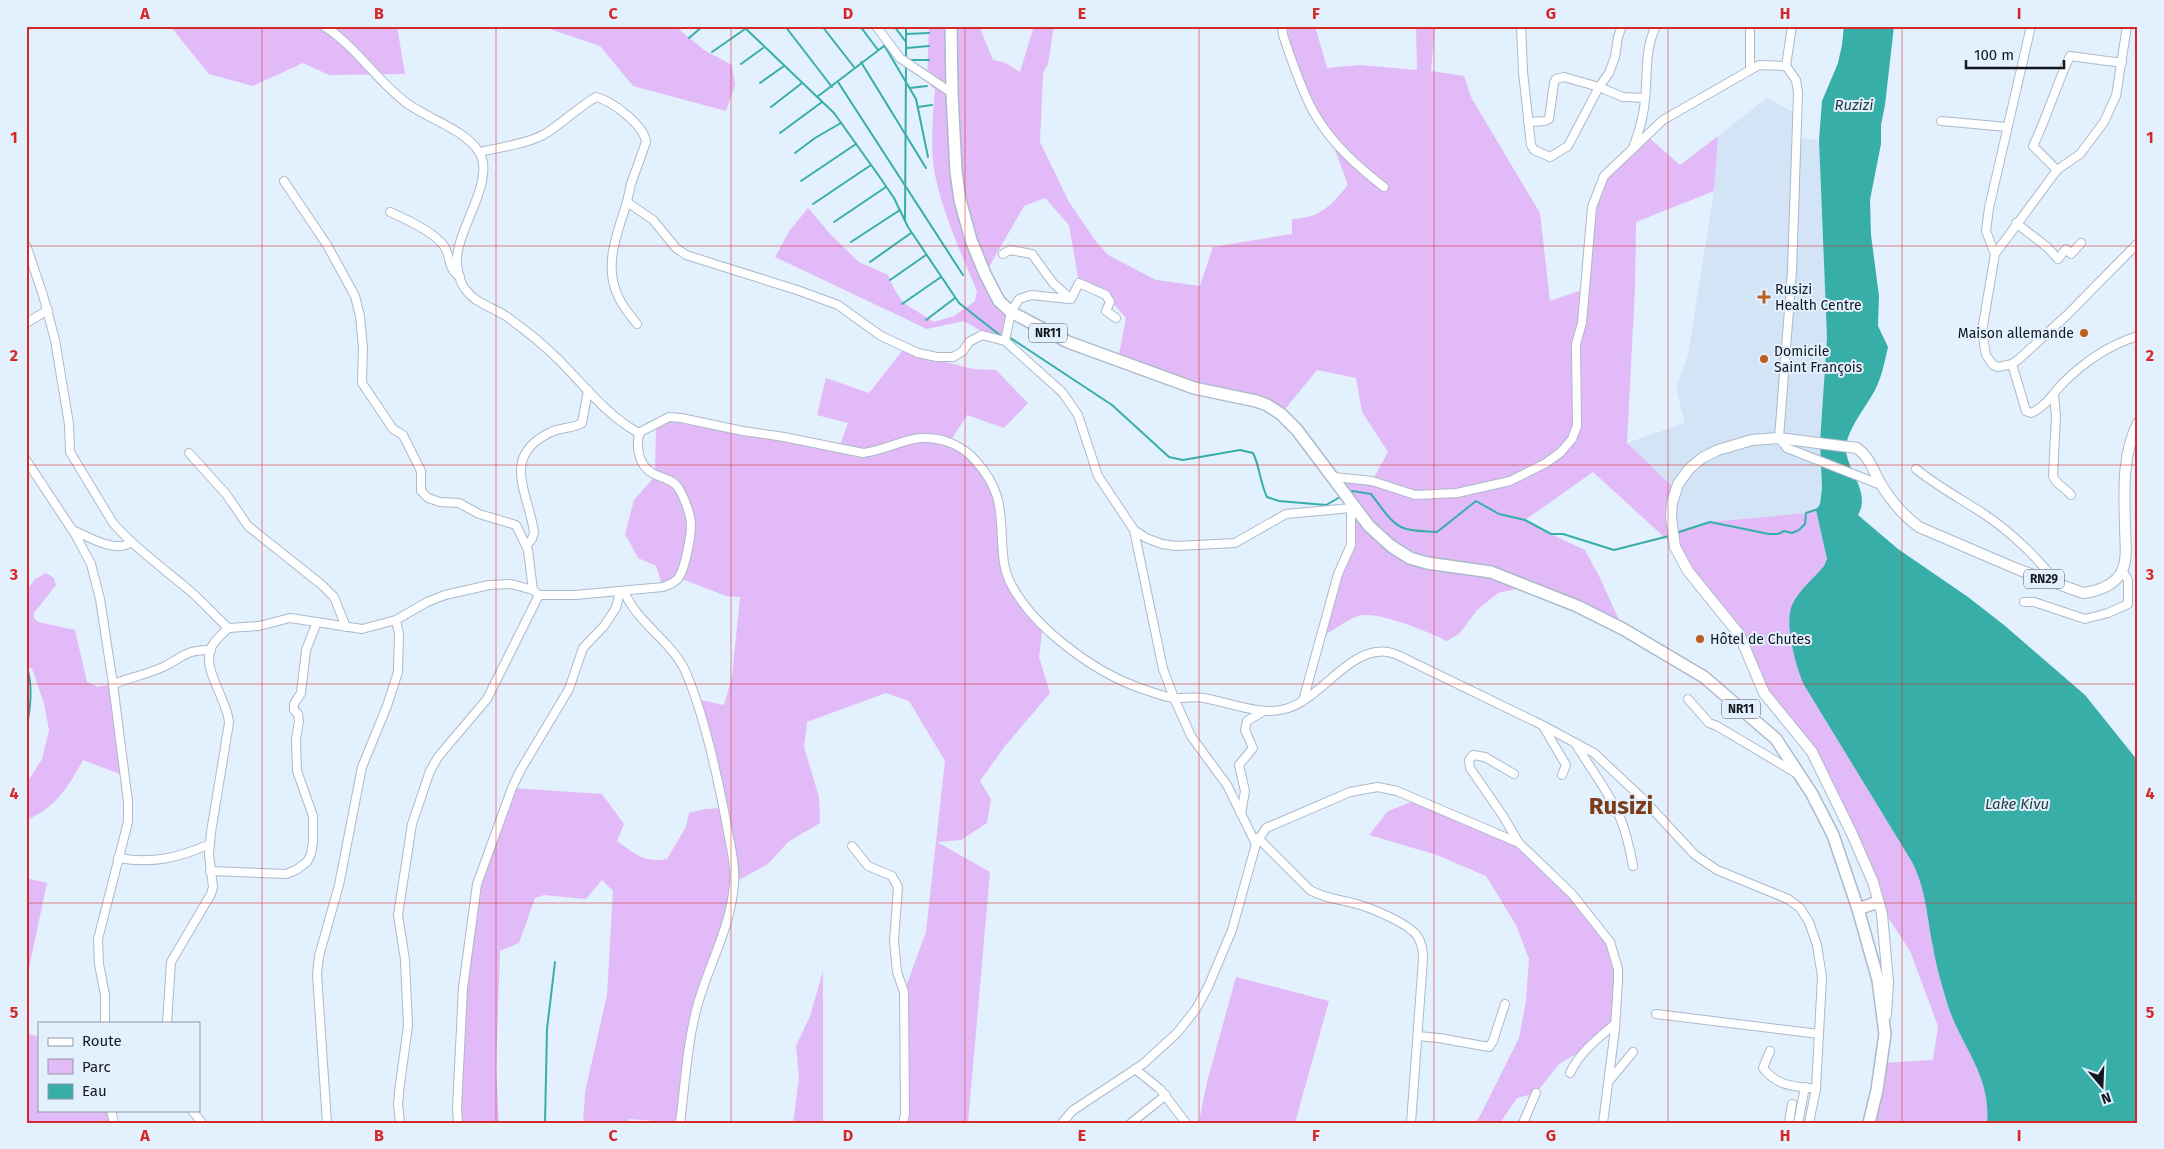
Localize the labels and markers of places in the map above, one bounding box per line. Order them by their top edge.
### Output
place label: Rusizi Health Centre [1775,281,1862,314]
marker: Rusizi Health Centre [1757,290,1771,304]
place label: Maison allemande [1958,325,2074,342]
marker: Maison allemande [2078,327,2090,339]
place label: Domicile Saint François [1774,343,1863,376]
marker: Domicile Saint François [1758,353,1770,365]
place label: Hôtel de Chutes [1710,631,1811,648]
marker: Hôtel de Chutes [1694,633,1706,645]

